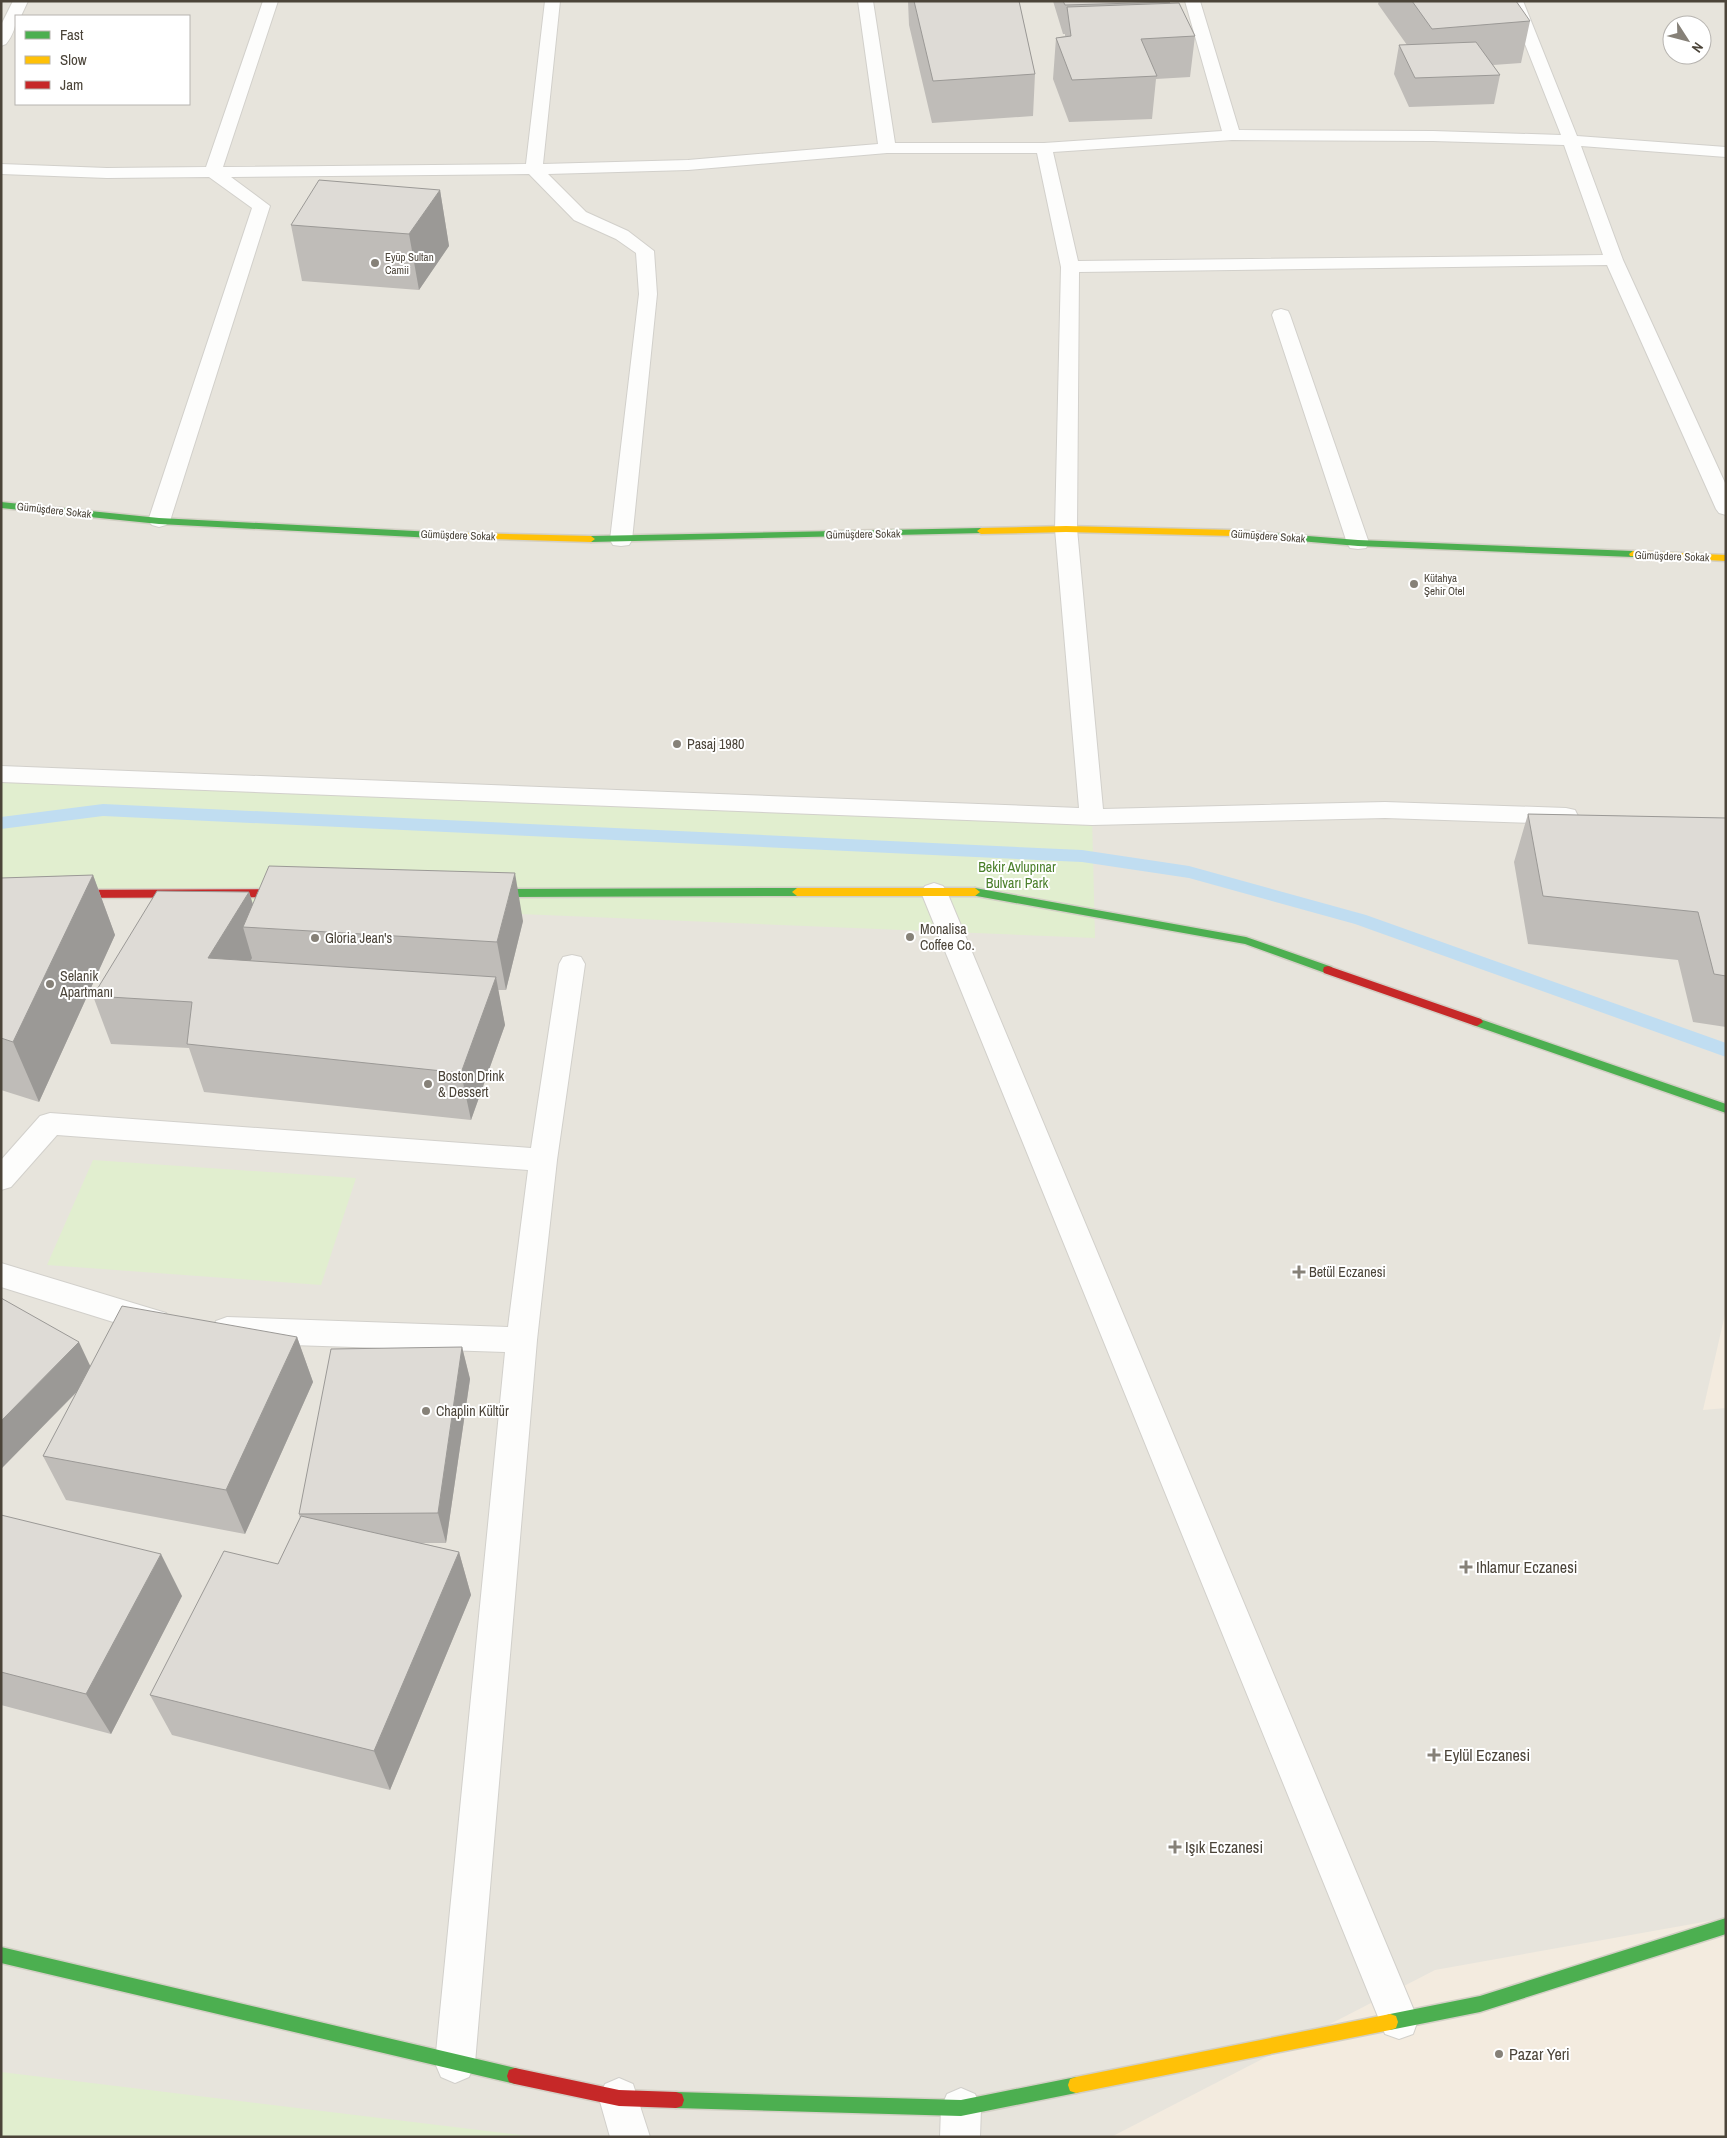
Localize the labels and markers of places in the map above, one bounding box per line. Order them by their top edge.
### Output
place label: Eyüp Sultan Camii [385,250,434,277]
marker: Eyüp Sultan Camii [369,257,381,269]
place label: Kütahya Şehir Otel [1424,571,1465,598]
marker: Kütahya Şehir Otel [1408,578,1420,590]
place label: Pasaj 1980 [687,735,744,753]
marker: Pasaj 1980 [671,738,683,750]
place label: Monalisa Coffee Co. [920,920,975,954]
place label: Gloria Jean's [325,929,393,947]
marker: Monalisa Coffee Co. [904,931,916,943]
marker: Gloria Jean's [309,932,321,944]
place label: Selanik Apartmanı [59,967,113,1001]
marker: Selanik Apartmanı [44,978,56,990]
place label: Boston Drink & Dessert [438,1067,505,1101]
marker: Boston Drink & Dessert [422,1078,434,1090]
place label: Betül Eczanesi [1309,1263,1386,1281]
marker: Betül Eczanesi [1293,1266,1305,1278]
place label: Chaplin Kültür [436,1402,509,1420]
marker: Chaplin Kültür [420,1405,432,1417]
place label: Ihlamur Eczanesi [1476,1556,1577,1578]
marker: Ihlamur Eczanesi [1460,1561,1472,1573]
place label: Eylül Eczanesi [1444,1744,1530,1766]
marker: Eylül Eczanesi [1428,1749,1440,1761]
place label: Işık Eczanesi [1185,1836,1263,1858]
marker: Işık Eczanesi [1169,1841,1181,1853]
place label: Pazar Yeri [1509,2043,1570,2065]
marker: Pazar Yeri [1493,2048,1505,2060]

